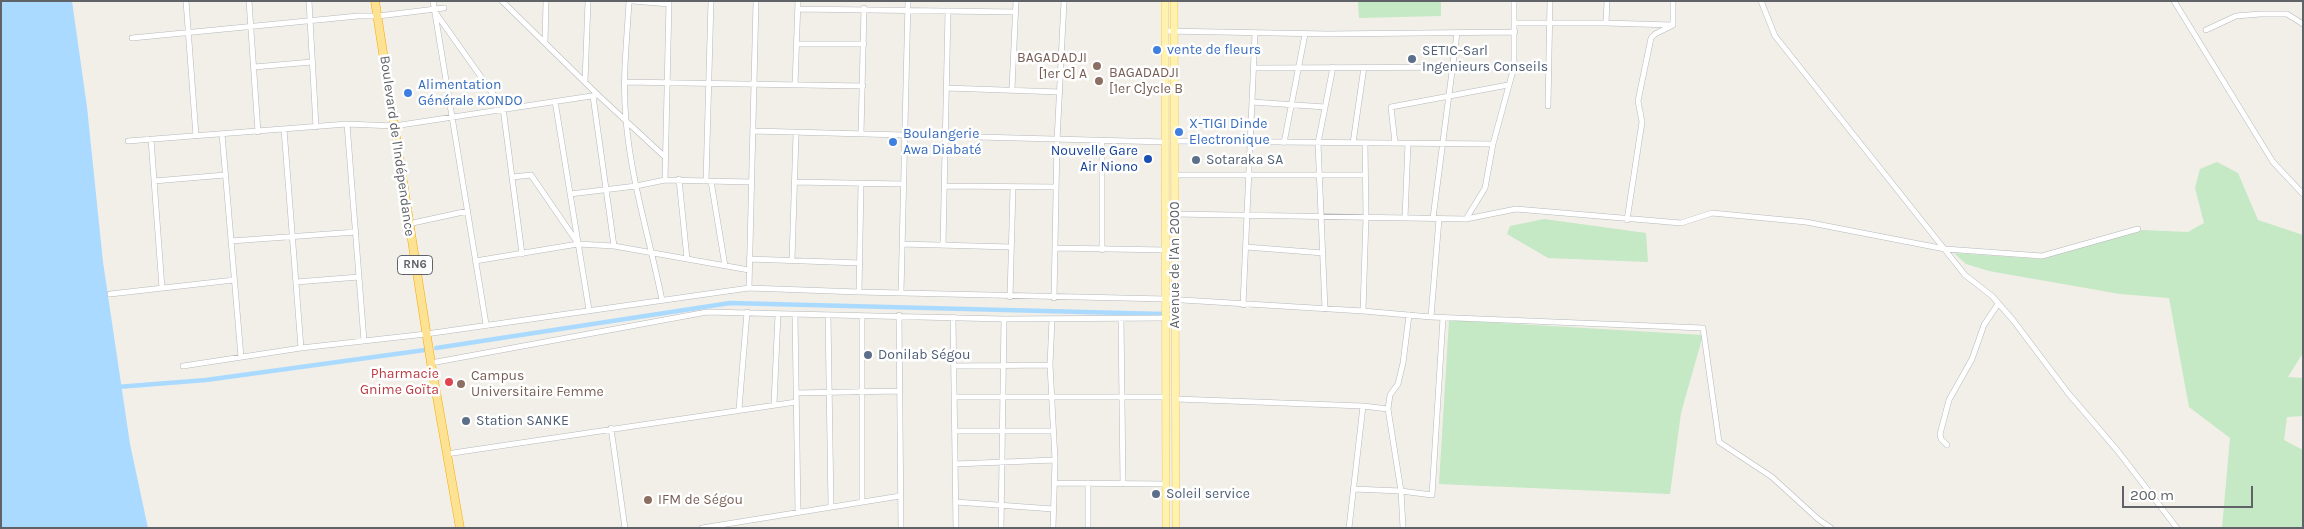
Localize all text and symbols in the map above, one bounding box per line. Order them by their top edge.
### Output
place label: vente de fleurs [1167,42,1261,58]
place label: SETIC-Sarl Ingenieurs Conseils [1422,43,1548,75]
marker: vente de fleurs [1151,44,1163,56]
place label: BAGADADJI [1er C] A [1017,50,1087,82]
marker: SETIC-Sarl Ingenieurs Conseils [1406,53,1418,65]
street label: Boulevard de l'Indépendance [376,54,418,238]
marker: BAGADADJI [1er C] A [1091,60,1103,72]
place label: BAGADADJI [1er C]ycle B [1109,65,1183,98]
marker: BAGADADJI [1er C]ycle B [1093,75,1105,87]
place label: Alimentation Générale KONDO [418,77,522,110]
marker: Alimentation Générale KONDO [402,87,414,99]
place label: X-TIGI Dinde Electronique [1189,116,1270,148]
place label: Boulangerie Awa Diabaté [903,126,981,158]
marker: X-TIGI Dinde Electronique [1173,126,1185,138]
marker: Boulangerie Awa Diabaté [887,136,899,148]
place label: Nouvelle Gare Air Niono [1051,143,1138,176]
place label: Sotaraka SA [1206,152,1283,168]
marker: Nouvelle Gare Air Niono [1142,153,1154,165]
marker: Sotaraka SA [1190,154,1202,166]
street label: Avenue de l'An 2000 [1167,202,1183,328]
road number: RN6 [398,256,432,274]
place label: Donilab Ségou [878,347,970,363]
marker: Donilab Ségou [862,349,874,361]
place label: Pharmacie Gnime Goïta [360,366,439,398]
place label: Campus Universitaire Femme [471,368,604,401]
marker: Pharmacie Gnime Goïta [443,376,455,388]
marker: Campus Universitaire Femme [455,378,467,390]
place label: Station SANKE [476,413,569,429]
marker: Station SANKE [460,415,472,427]
scale bar [2124,476,2255,508]
place label: Soleil service [1166,486,1250,502]
text: 200 m [2130,486,2174,504]
marker: Soleil service [1150,488,1162,500]
place label: IFM de Ségou [658,492,743,508]
marker: IFM de Ségou [642,494,654,506]

